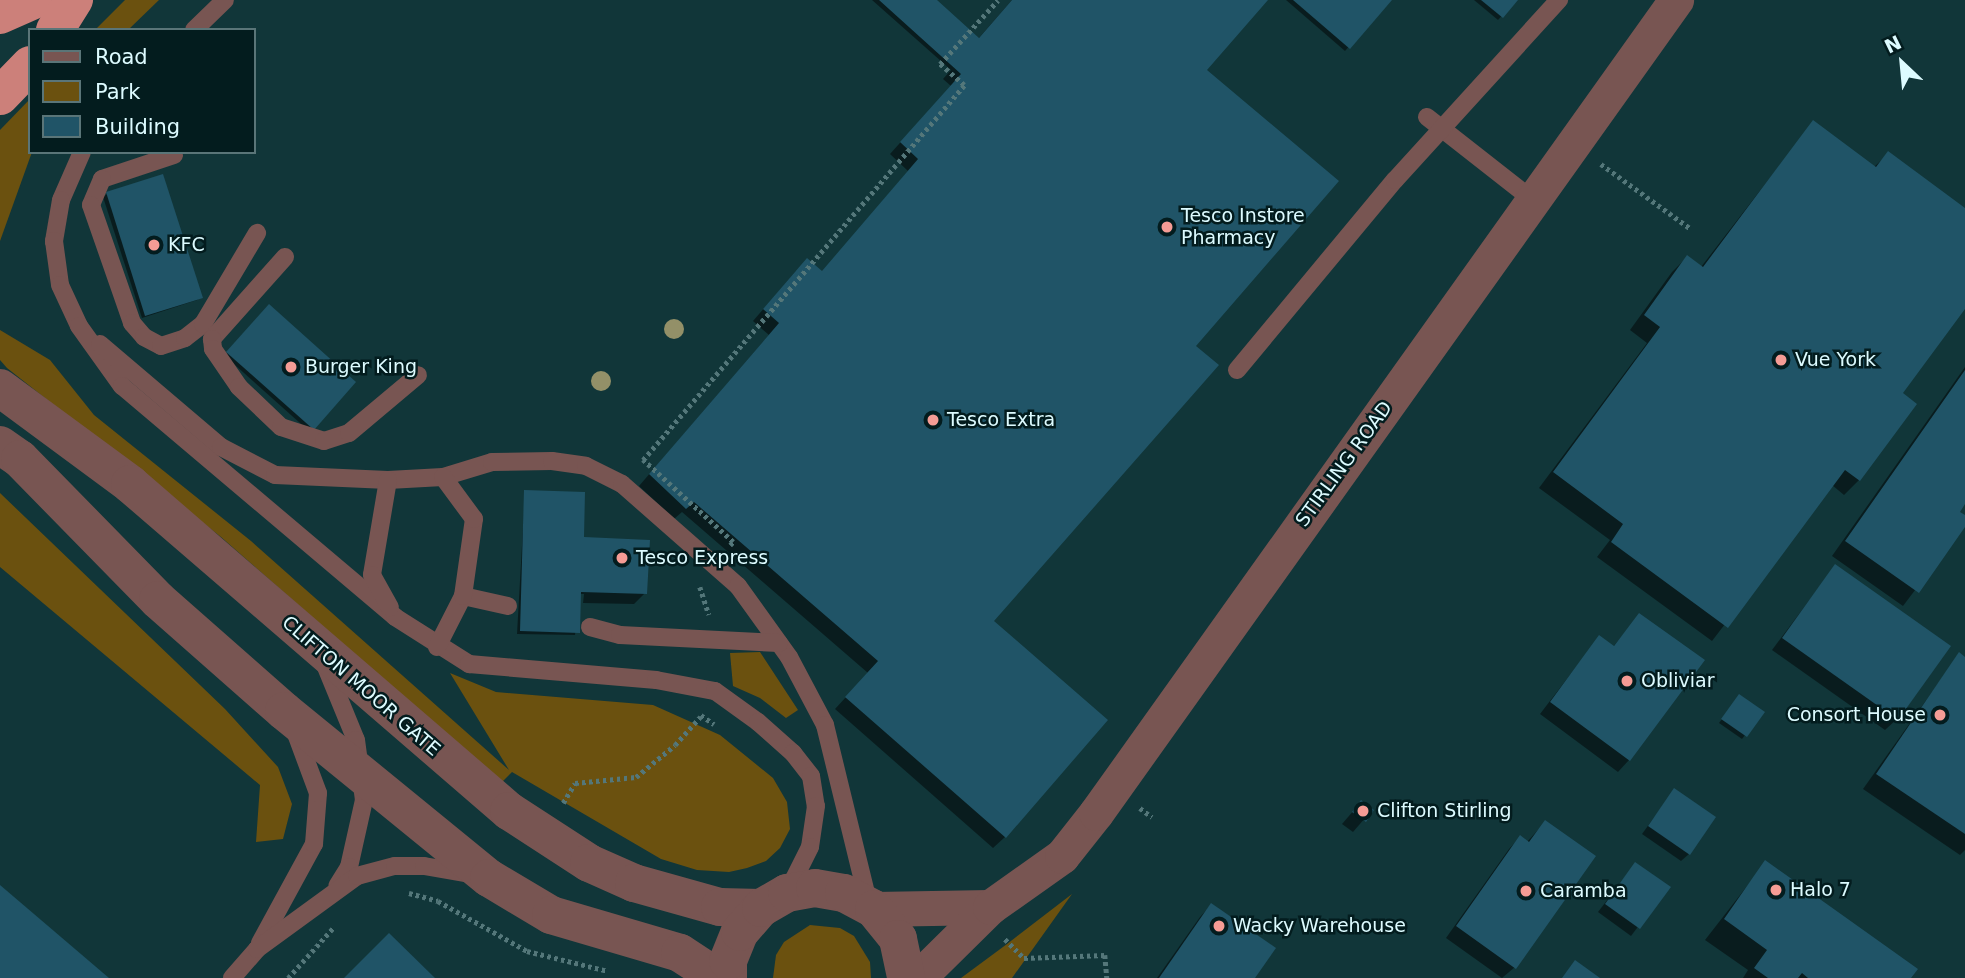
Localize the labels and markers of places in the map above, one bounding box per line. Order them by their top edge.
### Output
place label: Tesco Instore Pharmacy [1181,205,1305,249]
marker: Tesco Instore Pharmacy [1159,219,1175,235]
place label: KFC [168,234,205,256]
marker: KFC [146,237,162,253]
place label: Vue York [1795,349,1876,371]
marker: Vue York [1773,352,1789,368]
place label: Burger King [305,356,417,378]
marker: Burger King [283,359,299,375]
place label: Tesco Extra [947,409,1055,431]
marker: Tesco Extra [925,412,941,428]
place label: Tesco Express [636,547,768,569]
marker: Tesco Express [614,550,630,566]
place label: Obliviar [1641,670,1715,692]
marker: Obliviar [1619,673,1635,689]
place label: Consort House [1787,704,1926,726]
marker: Consort House [1932,707,1948,723]
place label: Clifton Stirling [1377,800,1512,822]
marker: Clifton Stirling [1355,803,1371,819]
place label: Halo 7 [1790,879,1851,901]
place label: Caramba [1540,880,1627,902]
marker: Halo 7 [1768,882,1784,898]
marker: Caramba [1518,883,1534,899]
place label: Wacky Warehouse [1233,915,1406,937]
marker: Wacky Warehouse [1211,918,1227,934]

